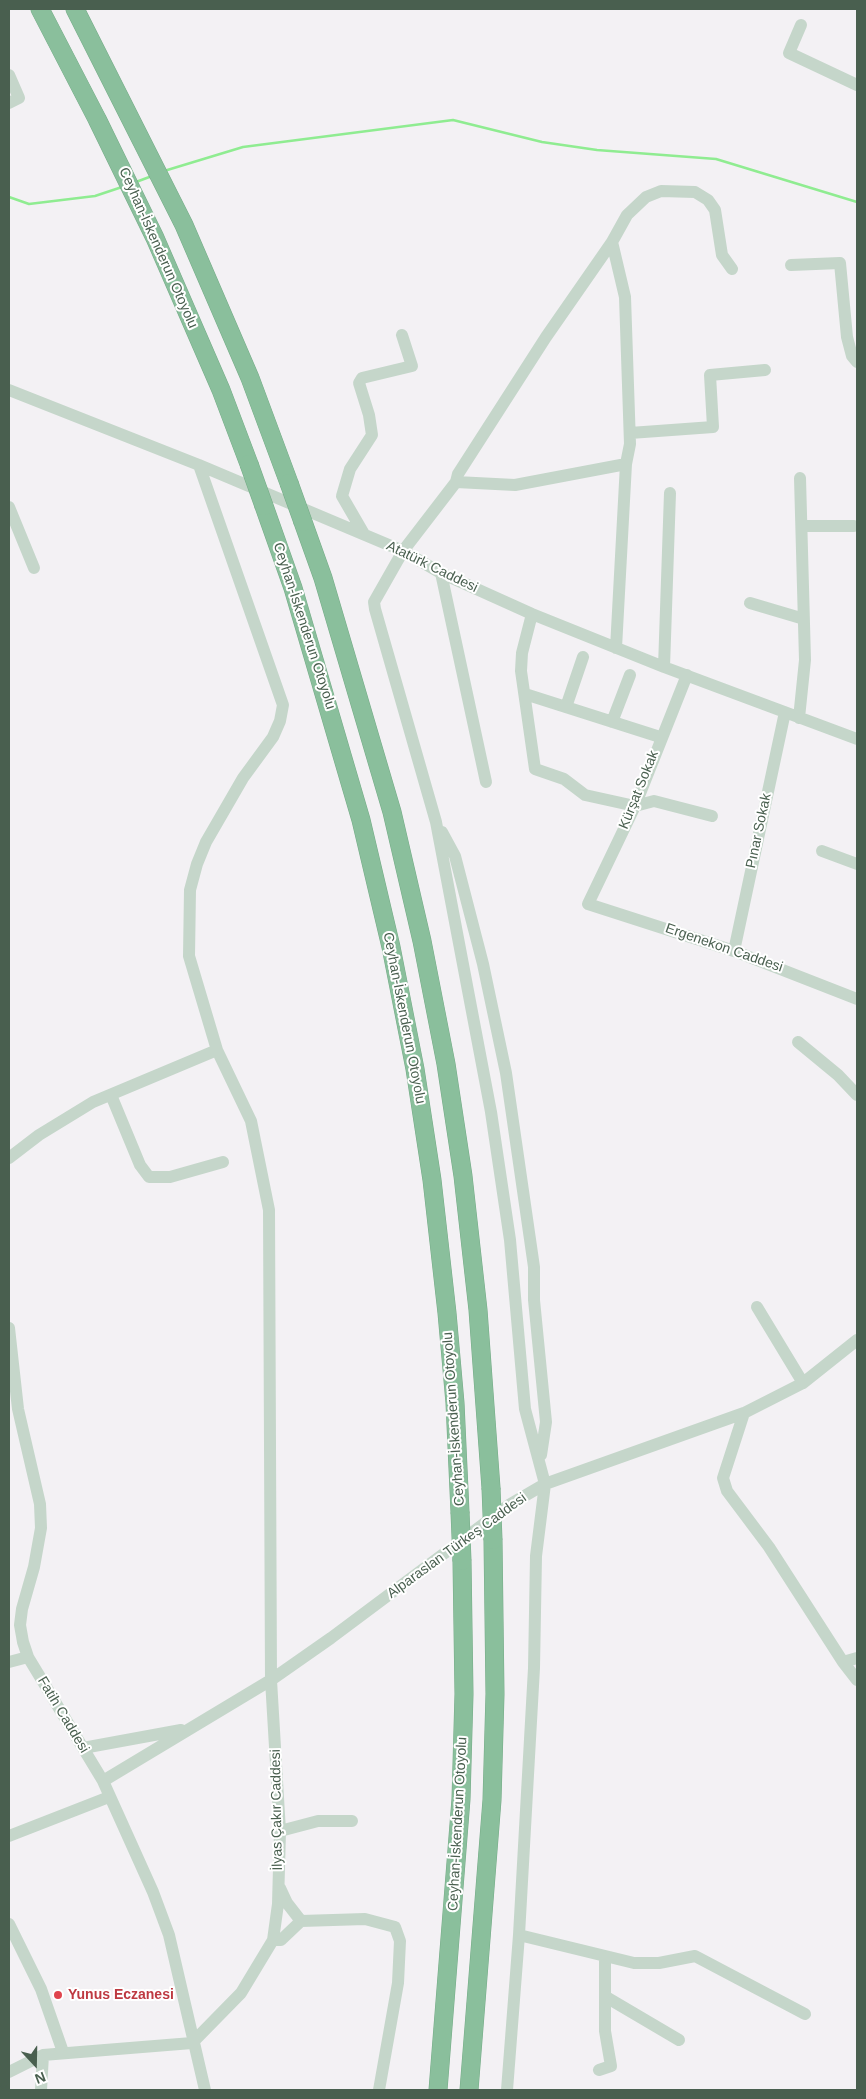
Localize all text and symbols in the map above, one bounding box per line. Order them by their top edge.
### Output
street label: Ceyhan-İskenderun Otoyolu [115,165,201,331]
street label: Atatürk Caddesi [384,538,480,596]
street label: Ceyhan-İskenderun Otoyolu [269,541,339,711]
street label: Kürşat Sokak [616,748,662,832]
street label: Pınar Sokak [743,792,775,870]
street label: Ergenekon Caddesi [663,920,785,976]
street label: Ceyhan-İskenderun Otoyolu [379,931,429,1105]
street label: Ceyhan-İskenderun Otoyolu [440,1331,468,1507]
street label: Alparaslan Türkeş Caddesi [384,1490,530,1602]
street label: Fatih Caddesi [34,1674,92,1756]
street label: Ceyhan-İskenderun Otoyolu [445,1737,471,1911]
street label: İlyas Çakır Caddesi [268,1749,286,1871]
place label: Yunus Eczanesi [68,1987,174,2003]
marker: Yunus Eczanesi [52,1989,64,2001]
north arrow [10,2039,60,2089]
text: N [33,2069,48,2087]

